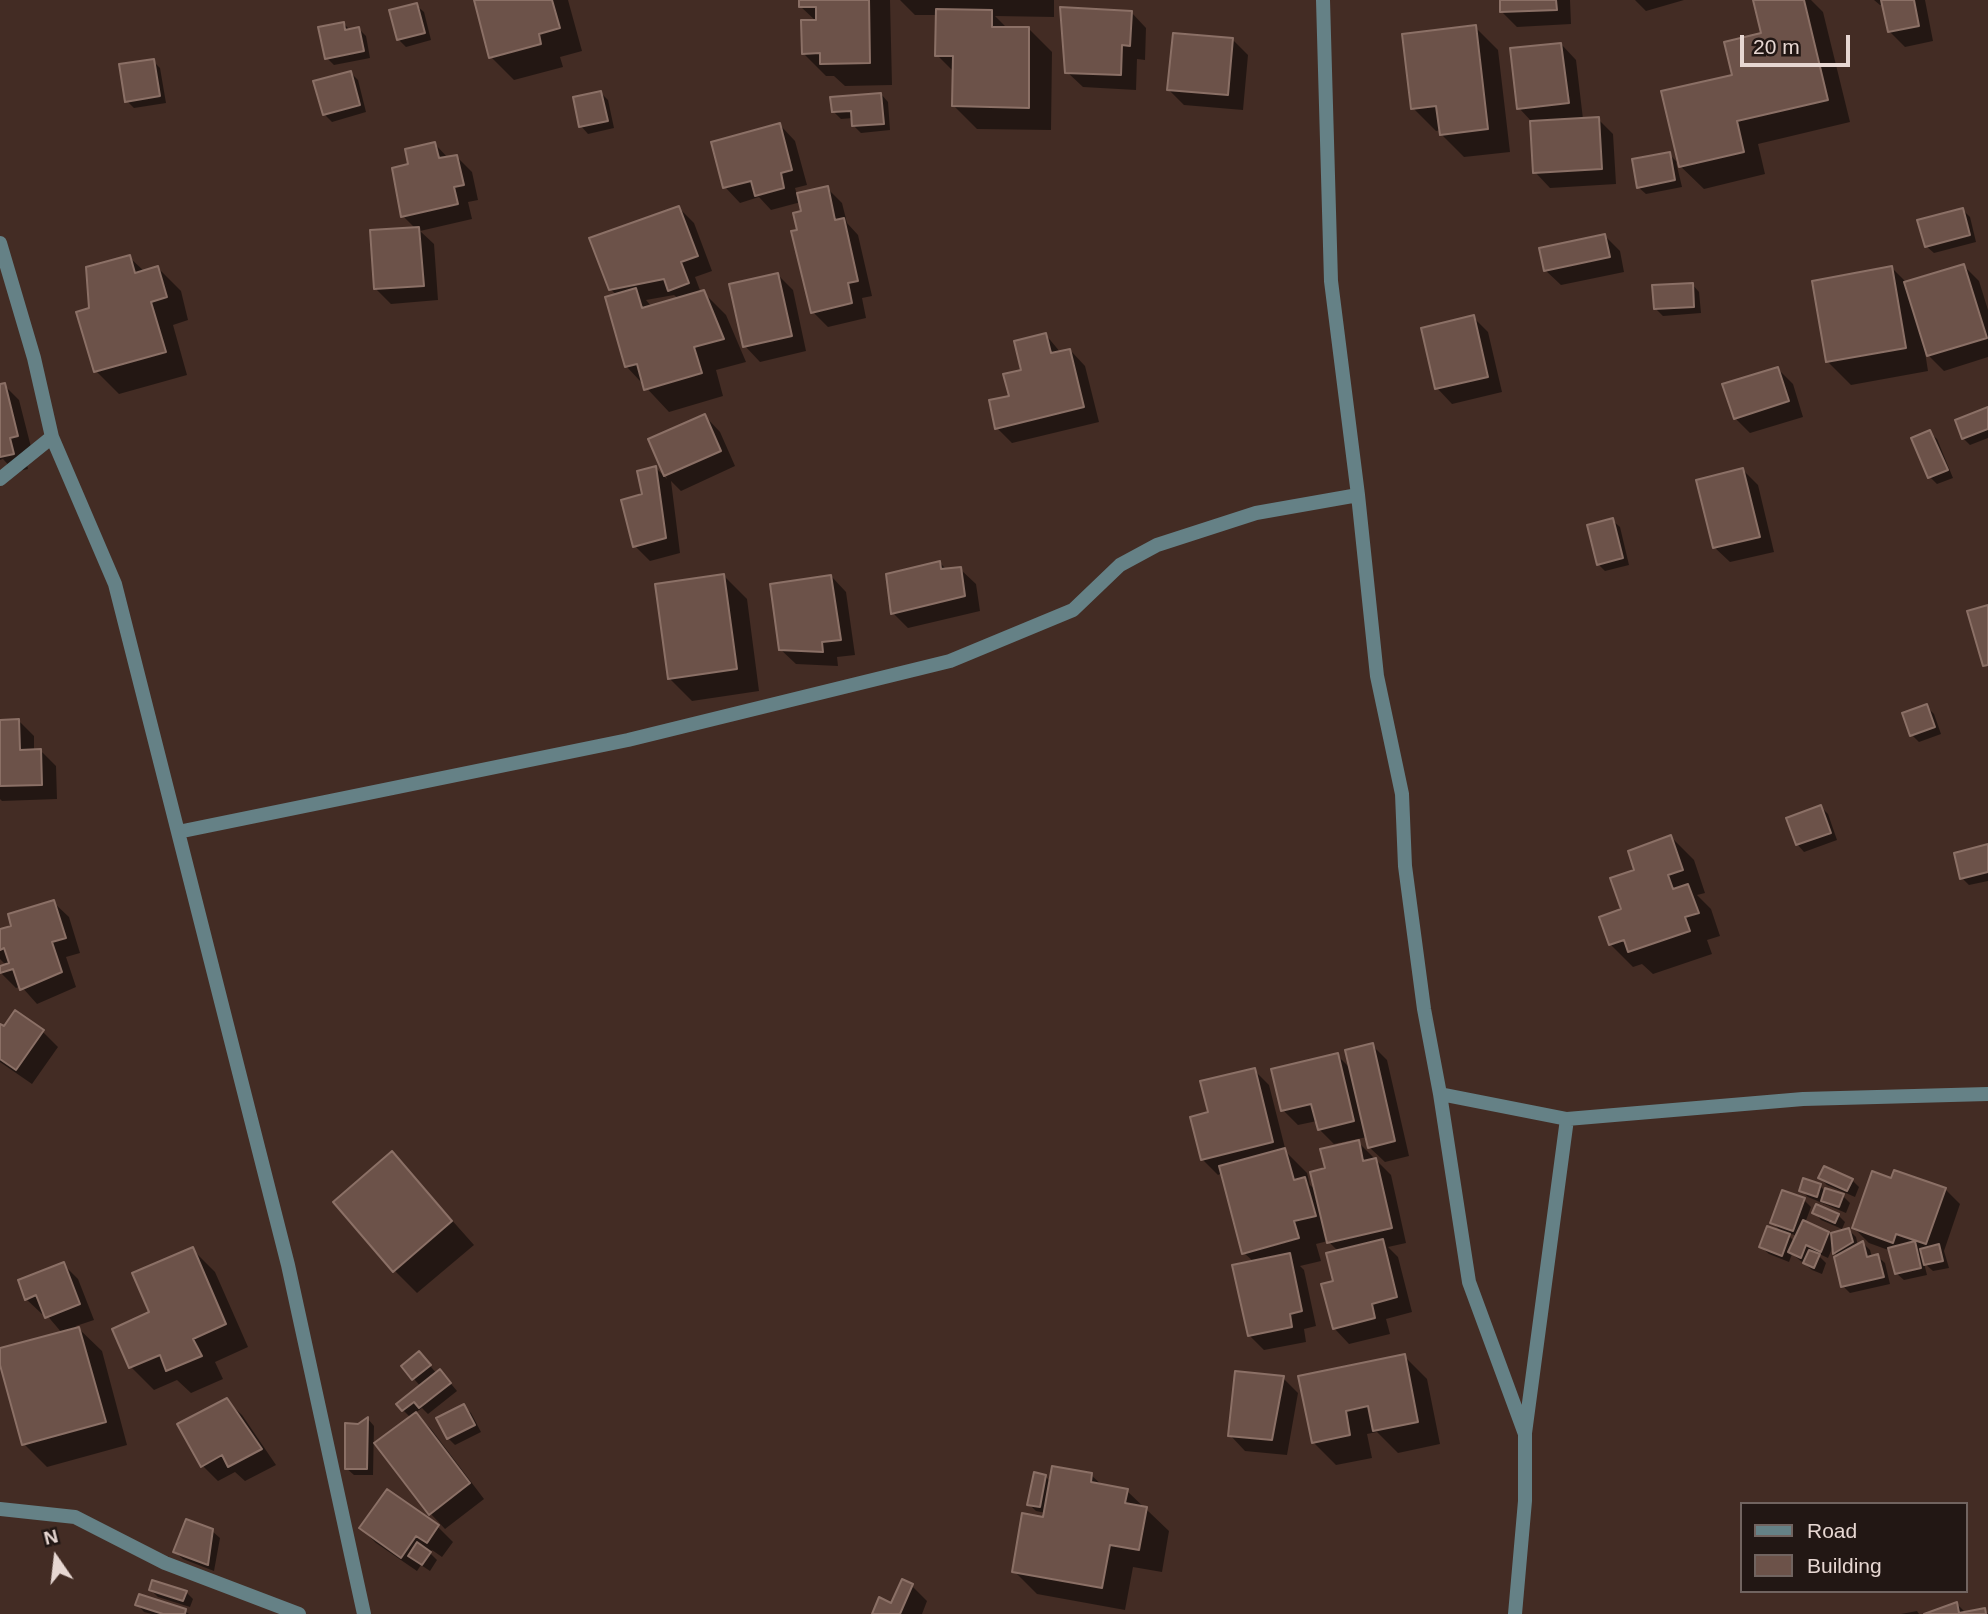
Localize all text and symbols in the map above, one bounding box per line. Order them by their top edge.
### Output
scale bar [1743,21,1853,65]
text: 20 m [1753,35,1800,58]
legend [1740,1502,1967,1593]
text: Road [1807,1519,1857,1542]
north arrow [21,1523,91,1593]
text: N [42,1525,60,1549]
text: Building [1807,1554,1882,1577]

